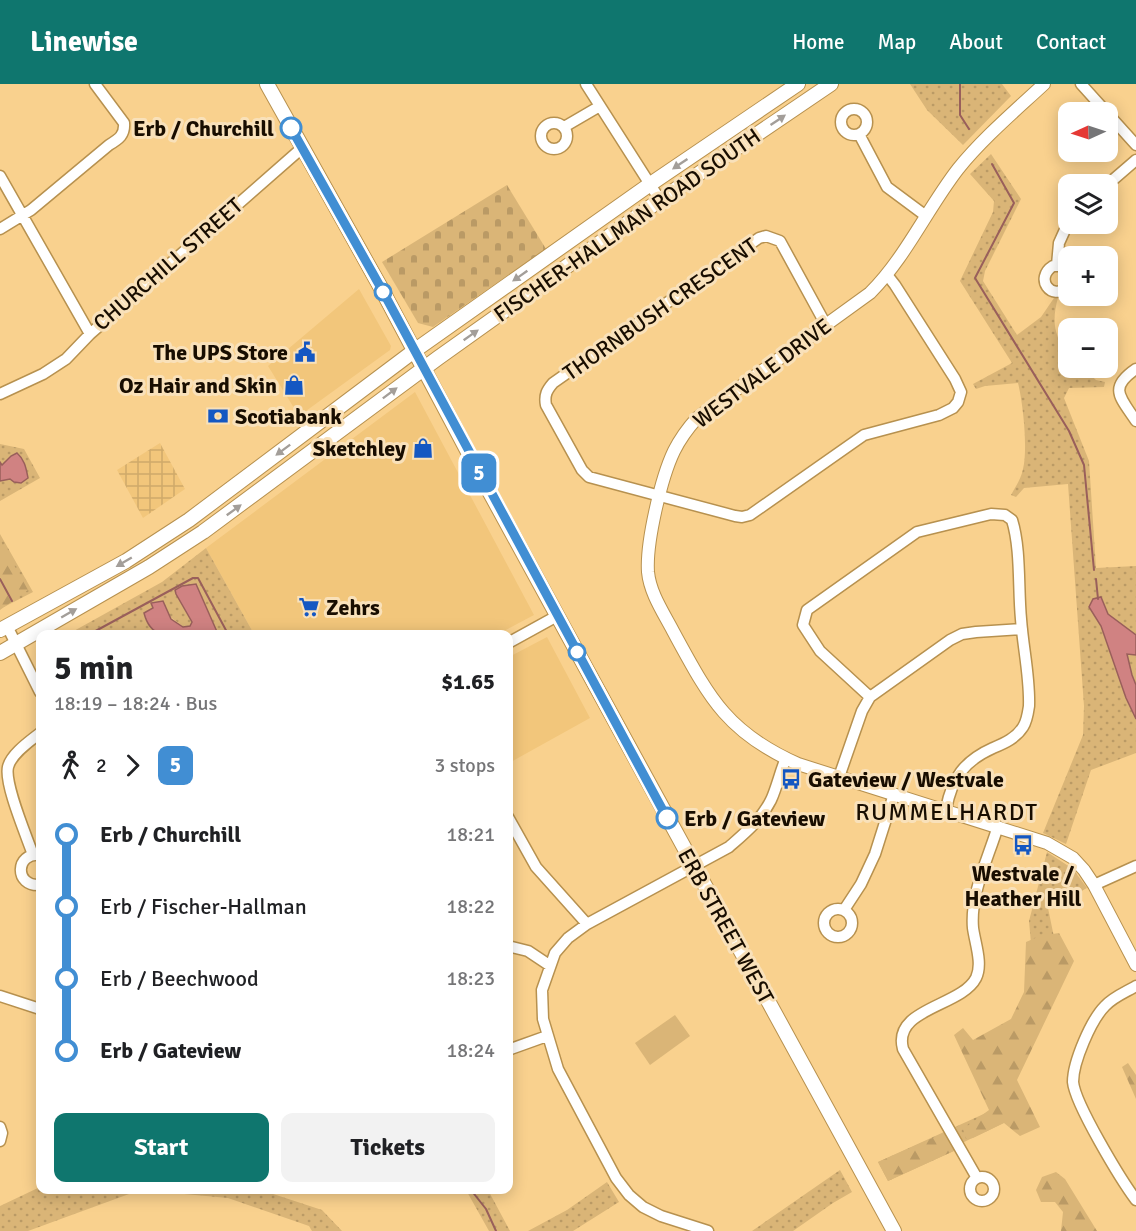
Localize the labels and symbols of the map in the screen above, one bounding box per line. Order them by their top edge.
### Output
north arrow [1058,102,1118,162]
place label: Erb / Churchill [133,115,274,142]
one-way arrow [770,115,786,126]
marker: Erb / Churchill [280,117,302,139]
street label: FISCHER-HALLMAN ROAD SOUTH [488,122,766,328]
one-way arrow [672,158,688,169]
street label: CHURCHILL STREET [88,192,248,336]
street label: THORNBUSH CRESCENT [558,232,762,386]
one-way arrow [512,270,528,281]
unlabelled marker [374,283,392,301]
street label: WESTVALE DRIVE [688,312,836,434]
one-way arrow [463,329,478,341]
place label: The UPS Store [153,339,288,366]
public building icon: The UPS Store [293,340,317,364]
place label: Oz Hair and Skin [119,372,277,399]
shop icon: Oz Hair and Skin [282,373,306,397]
one-way arrow [382,387,398,399]
place label: Scotiabank [235,403,342,430]
bank icon: Scotiabank [206,404,230,428]
place label: Sketchley [313,435,406,462]
shop icon: Sketchley [411,436,435,460]
one-way arrow [276,444,291,456]
line badge: 5 [460,454,498,492]
one-way arrow [226,504,242,516]
one-way arrow [115,557,132,567]
place label: Zehrs [326,594,380,621]
supermarket icon: Zehrs [297,595,321,619]
one-way arrow [61,608,78,618]
unlabelled marker [568,643,586,661]
place label: Gateview / Westvale [808,766,1004,793]
bus stop icon: Gateview / Westvale [779,767,803,791]
district label: RUMMELHARDT [855,797,1039,827]
place label: Erb / Gateview [684,805,825,832]
marker: Erb / Gateview [656,807,678,829]
bus stop icon: Westvale / Heather Hill [1011,833,1035,857]
street label: ERB STREET WEST [672,844,780,1009]
place label: Westvale / Heather Hill [964,860,1082,912]

